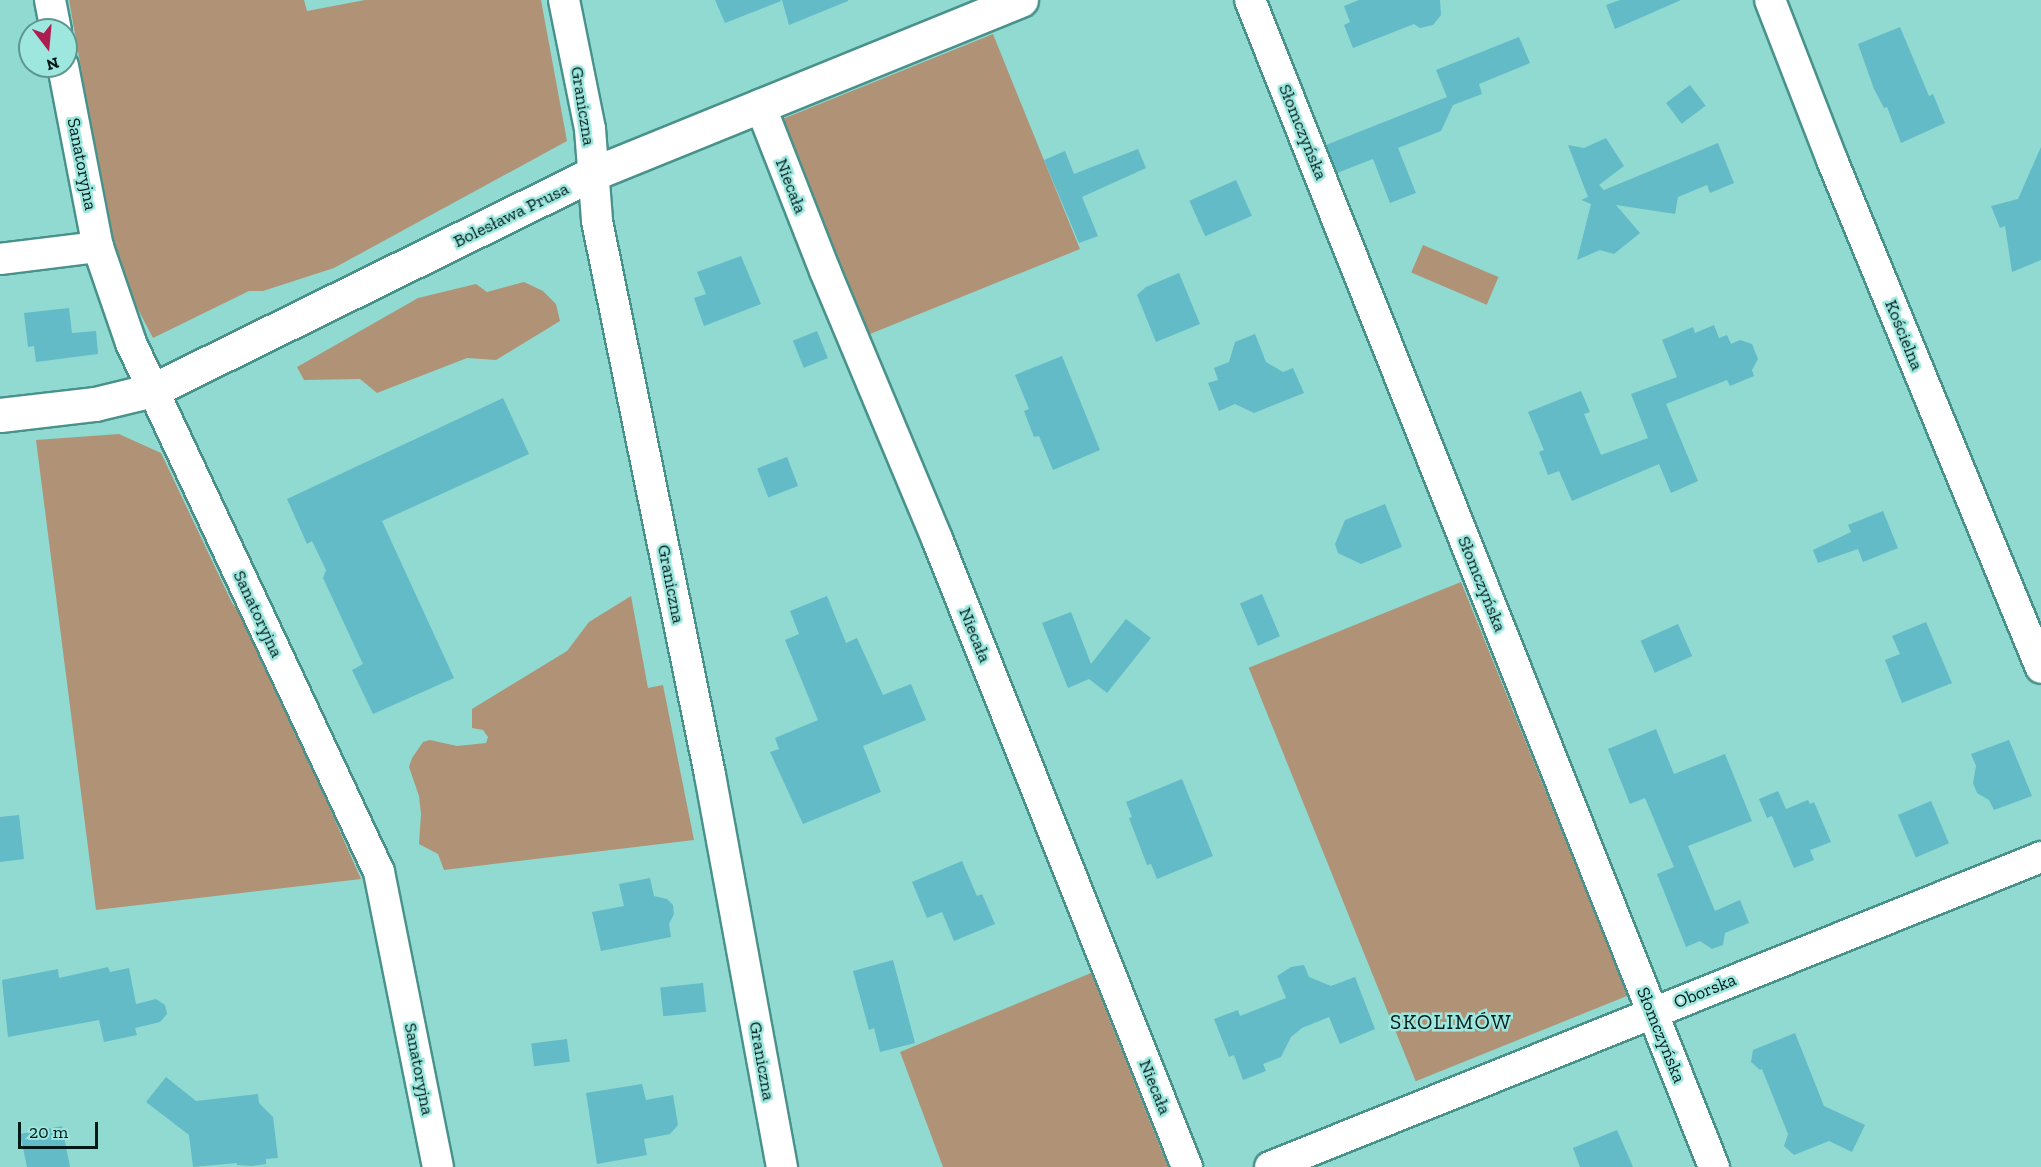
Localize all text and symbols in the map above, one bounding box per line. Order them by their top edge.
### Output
north arrow [18,18,78,78]
text: N [44,53,61,75]
street label: Graniczna [566,65,600,147]
street label: Słomczyńska [1274,81,1332,183]
street label: Sanatoryjna [62,116,102,212]
street label: Niecała [771,155,811,217]
street label: Bolesława Prusa [450,178,572,252]
street label: Kościelna [1880,297,1928,373]
street label: Słomczyńska [1453,533,1511,635]
street label: Graniczna [653,543,689,625]
street label: Sanatoryjna [228,567,288,661]
street label: Niecała [954,604,996,666]
street label: Oborska [1671,969,1739,1013]
street label: Słomczyńska [1632,984,1690,1086]
district label: SKOLIMÓW [1390,1009,1512,1035]
street label: Graniczna [744,1020,780,1102]
street label: Sanatoryjna [399,1021,439,1117]
street label: Niecała [1134,1056,1176,1118]
scale bar [21,1110,100,1148]
text: 20 m [29,1121,68,1143]

